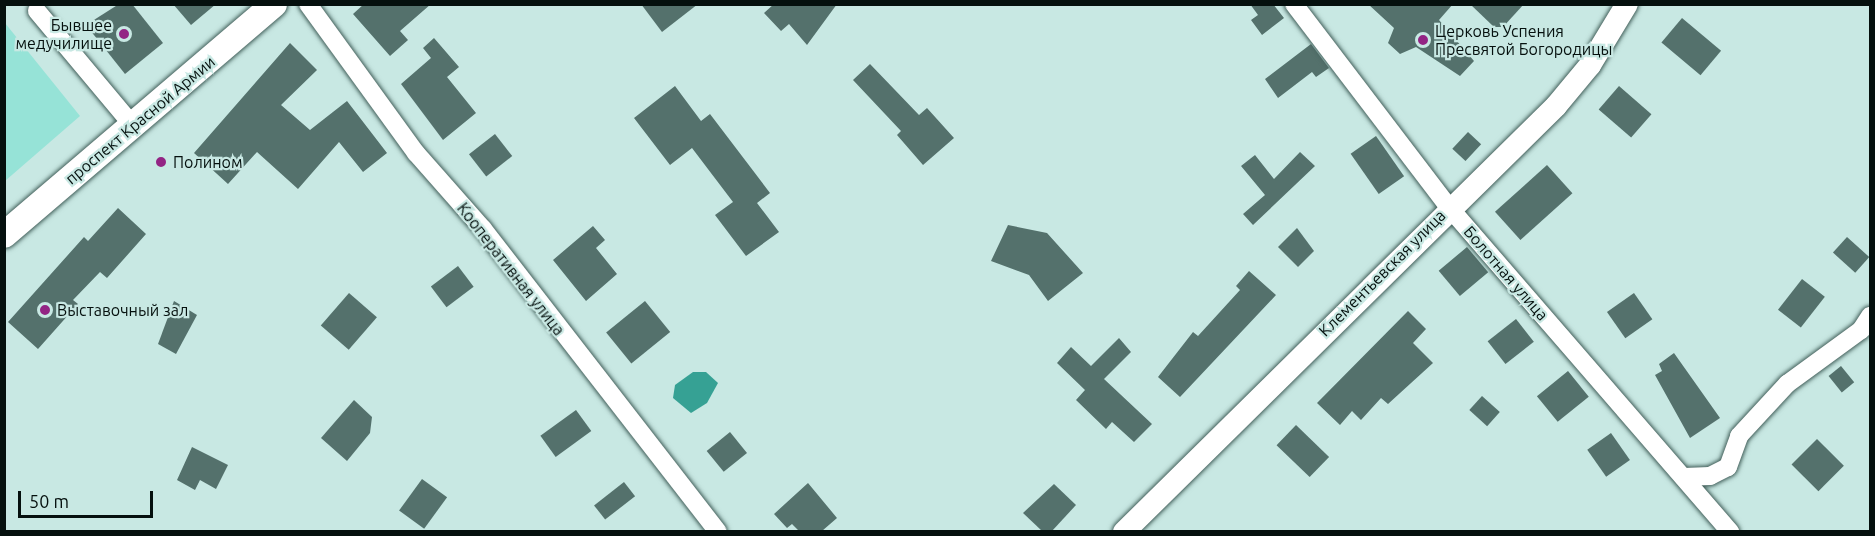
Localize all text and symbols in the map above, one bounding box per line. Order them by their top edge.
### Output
place label: Бывшее медучилище [15,15,112,53]
place label: Церковь Успения Пресвятой Богородицы [1435,21,1613,59]
marker: Бывшее медучилище [117,27,131,41]
marker: Церковь Успения Пресвятой Богородицы [1416,33,1430,47]
street label: проспект Красной Армии [61,52,219,188]
place label: Полином [173,152,243,172]
marker: Полином [154,155,168,169]
street label: Кооперативная улица [453,199,569,339]
street label: Клементьевская улица [1315,206,1449,340]
street label: Болотная улица [1460,222,1552,324]
place label: Выставочный зал [57,300,188,320]
marker: Выставочный зал [38,303,52,317]
scale bar [21,479,156,517]
text: 50 m [29,491,69,511]

